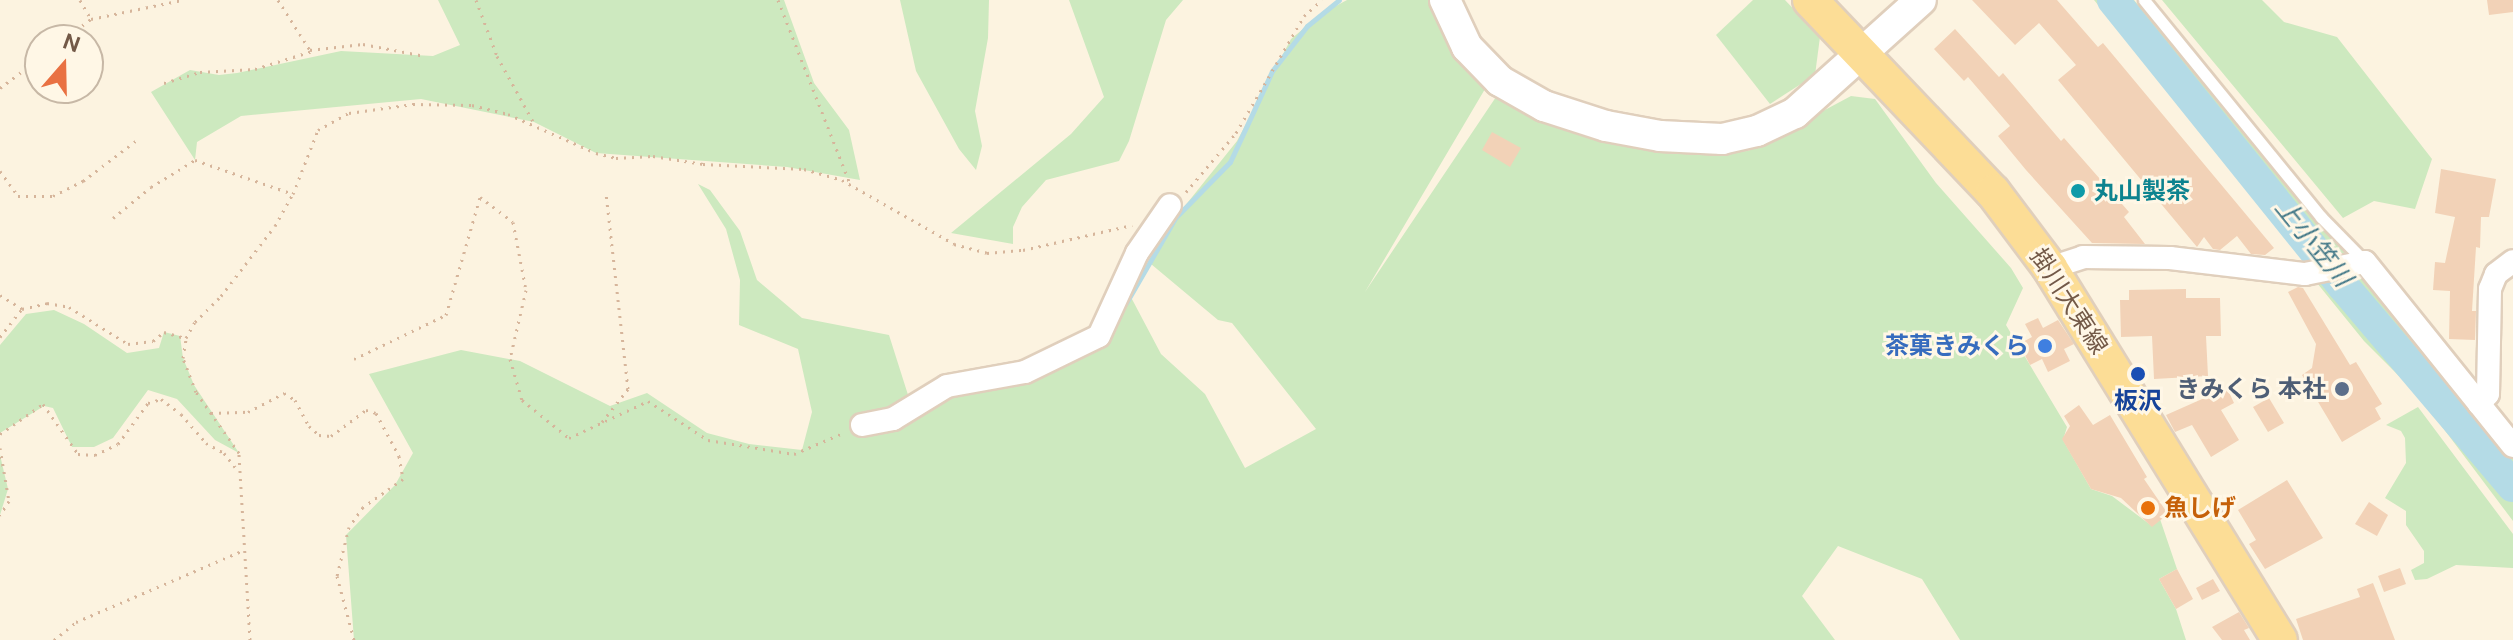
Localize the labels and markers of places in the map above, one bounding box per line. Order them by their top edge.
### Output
place label: 丸山製茶 [2094,177,2190,205]
marker: 丸山製茶 [2069,182,2087,200]
place label: 茶菓きみくら [1885,332,2029,360]
marker: 茶菓きみくら [2036,337,2054,355]
marker: 板沢 [2129,365,2147,383]
place label: きみくら 本社 [2176,375,2326,403]
marker: きみくら 本社 [2333,380,2351,398]
place label: 板沢 [2114,387,2162,415]
place label: 魚しげ [2164,494,2236,522]
marker: 魚しげ [2139,499,2157,517]

